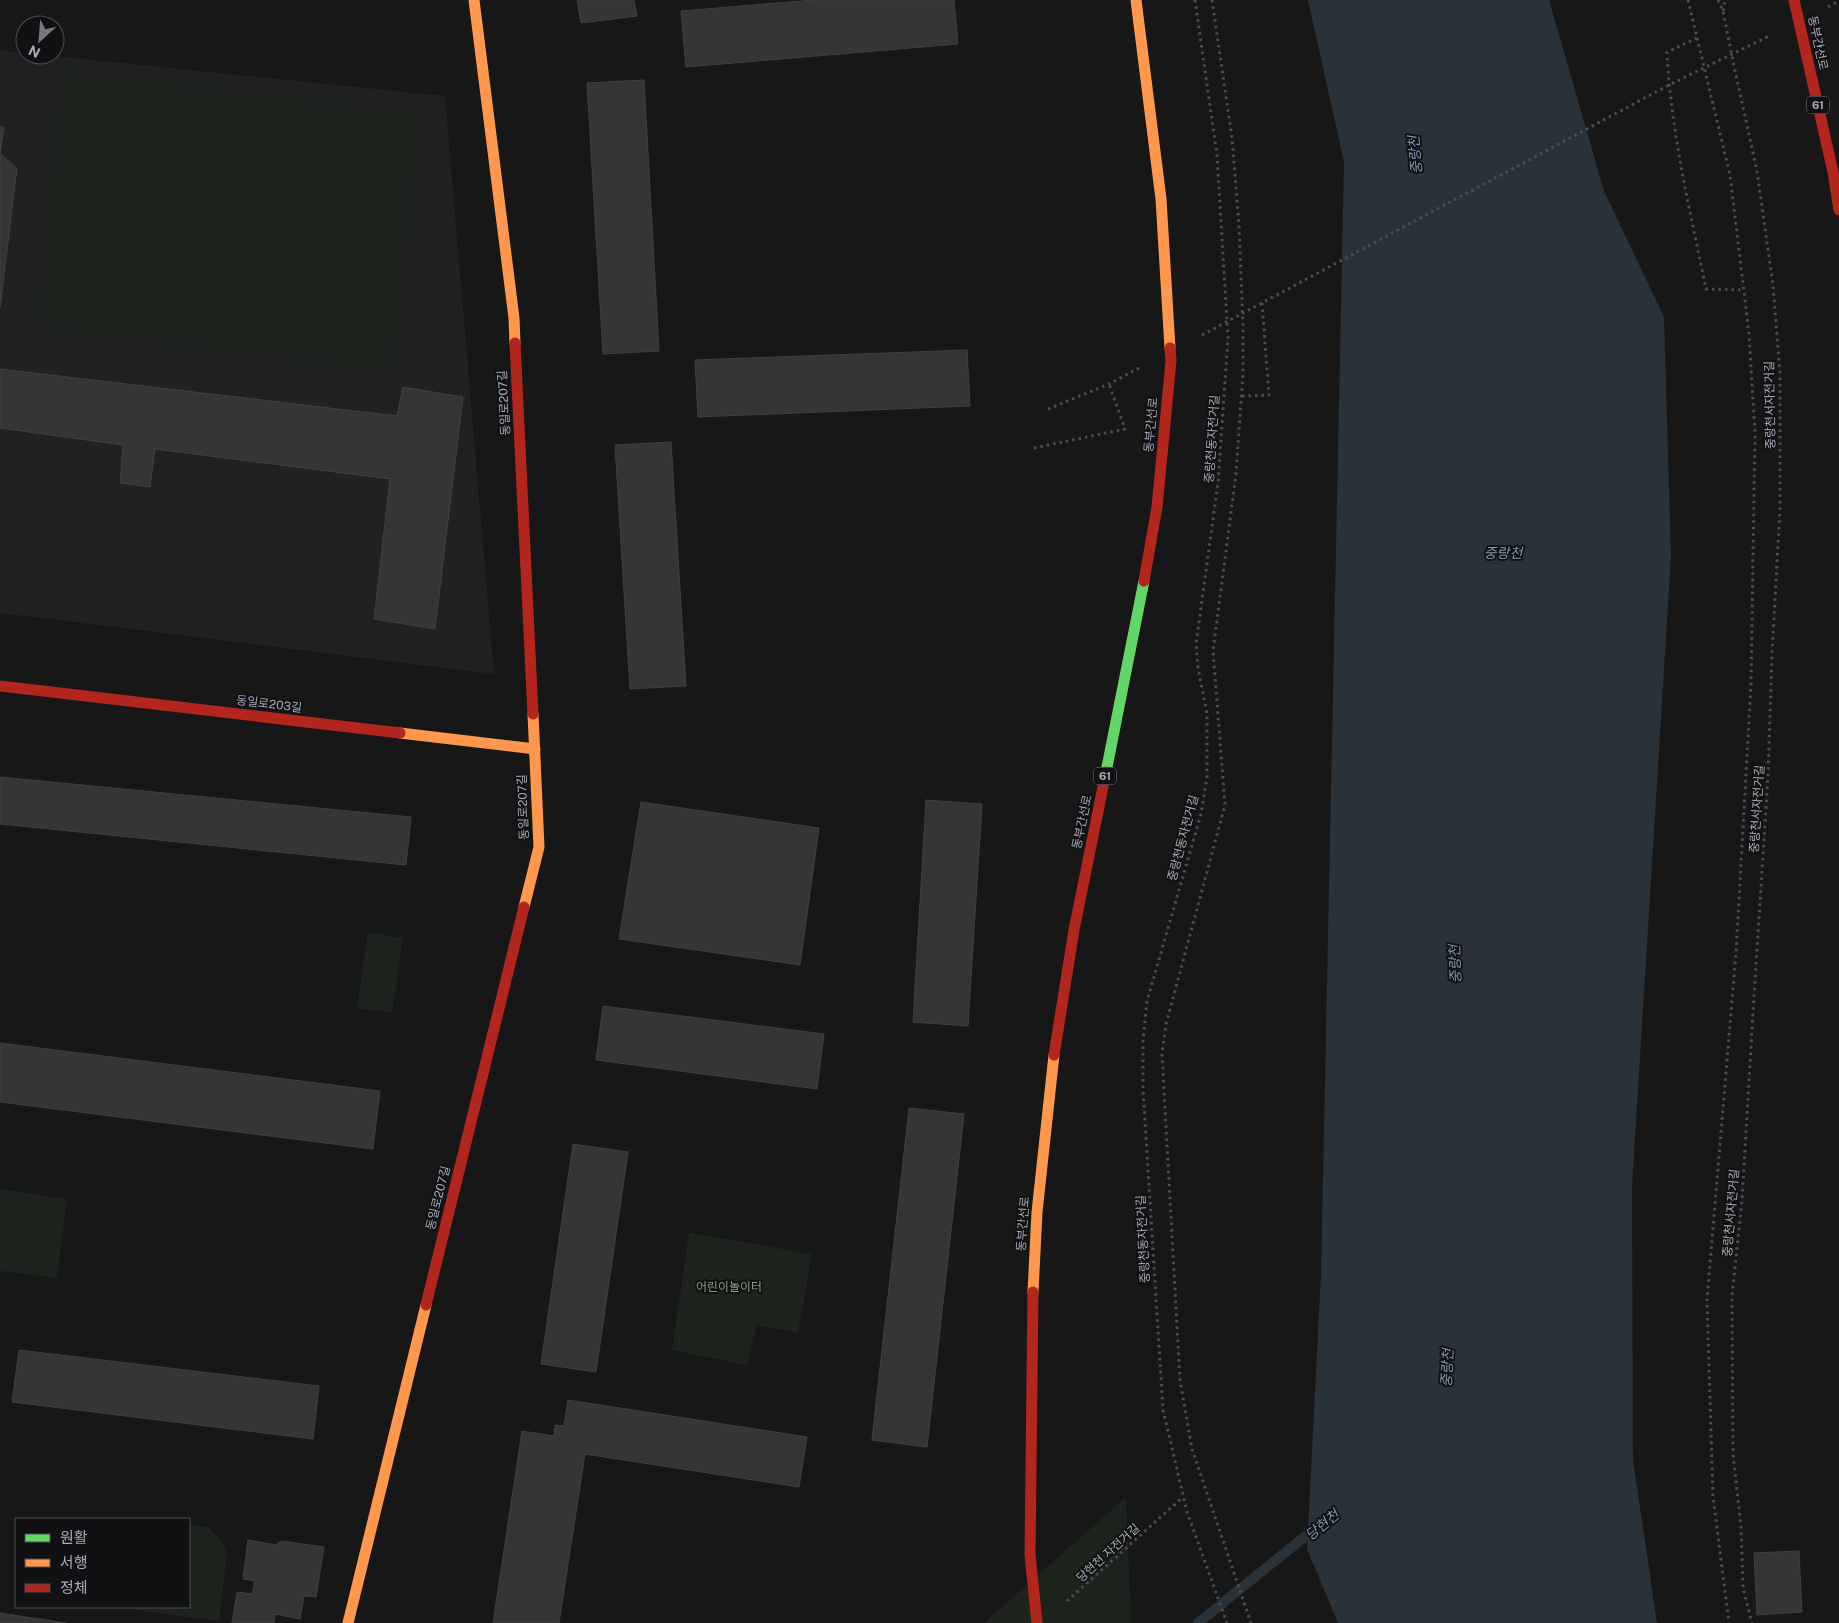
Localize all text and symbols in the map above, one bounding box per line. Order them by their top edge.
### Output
north arrow [15,15,65,65]
street label: 동부간선로 [1805,15,1831,71]
text: N [26,42,43,61]
road number: 61 [1807,96,1829,114]
water label: 중랑천 [1405,134,1425,175]
street label: 중랑천서자전거길 [1762,361,1778,449]
street label: 동일로207길 [495,370,513,436]
street label: 중랑천동자전거길 [1202,394,1222,484]
street label: 동부간선로 [1142,397,1160,453]
water label: 중랑천 [1484,545,1523,561]
street label: 동일로203길 [235,693,303,715]
street label: 중랑천서자전거길 [1747,764,1767,854]
road number: 61 [1094,768,1116,784]
street label: 동일로207길 [515,774,531,840]
street label: 동부간선로 [1069,794,1095,850]
street label: 중랑천동자전거길 [1165,794,1201,882]
water label: 중랑천 [1446,943,1464,984]
street label: 동일로207길 [423,1164,453,1232]
street label: 중랑천서자전거길 [1720,1168,1742,1258]
street label: 중랑천동자전거길 [1134,1195,1152,1283]
street label: 동부간선로 [1014,1196,1032,1252]
park label: 어린이놀이터 [696,1280,762,1294]
water label: 중랑천 [1438,1347,1456,1388]
water label: 당현천 [1302,1506,1343,1543]
legend [15,1518,190,1608]
street label: 당현천 자전거길 [1074,1521,1142,1585]
text: 원활 [60,1529,88,1546]
text: 서행 [60,1554,88,1571]
text: 정체 [60,1579,88,1596]

